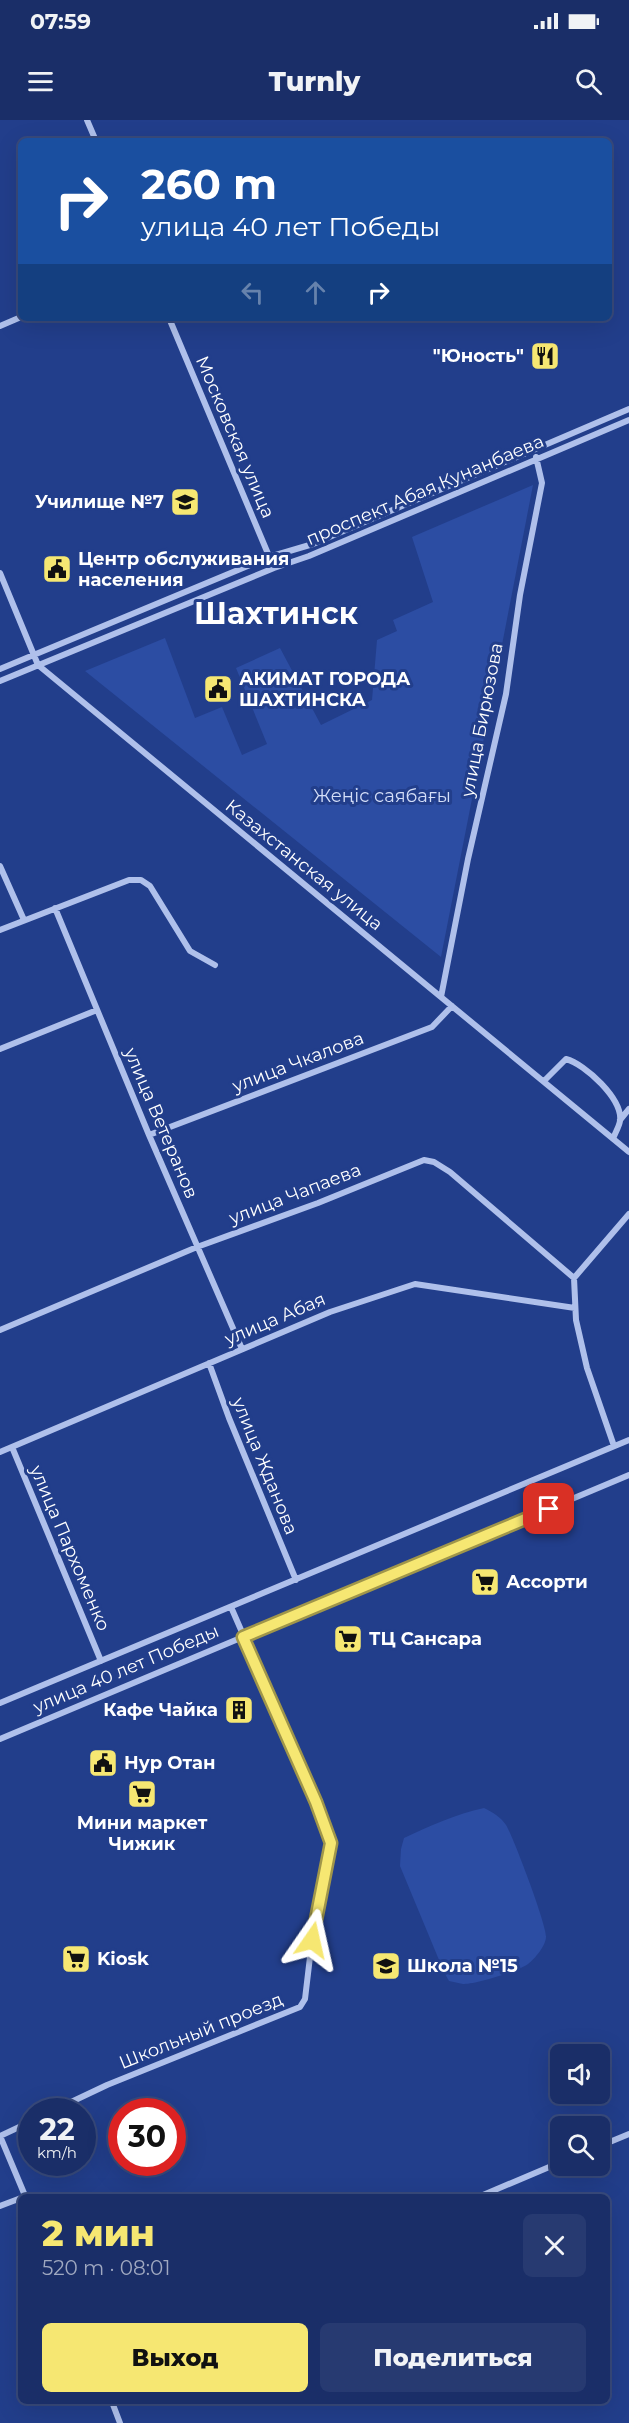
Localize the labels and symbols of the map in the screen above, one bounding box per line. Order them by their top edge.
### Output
restaurant icon: "Юность" [529,340,561,372]
place label: "Юность" [433,345,524,367]
street label: Московская улица [191,353,279,521]
street label: проспект Абая Кунанбаева [303,430,547,550]
school or university icon: Училище №7 [169,486,201,518]
place label: Училище №7 [35,491,164,513]
place label: Центр обслуживания населения [78,548,289,591]
public building icon: Центр обслуживания населения [41,553,73,585]
district label: Шахтинск [194,595,359,632]
street label: улица Бирюзова [456,641,508,800]
place label: АКИМАТ ГОРОДА ШАХТИНСКА [239,668,411,711]
public building icon: АКИМАТ ГОРОДА ШАХТИНСКА [202,673,234,705]
park label: Жеңіс саябағы [313,785,451,807]
street label: Казахстанская улица [221,795,387,935]
street label: улица Чкалова [228,1027,367,1098]
street label: улица Ветеранов [119,1043,203,1202]
street label: улица Чапаева [225,1159,364,1230]
street label: улица Абая [220,1288,329,1350]
street label: улица Жданова [227,1393,303,1538]
street label: улица Пархоменко [25,1461,115,1634]
pin [523,1483,574,1534]
supermarket icon: Ассорти [469,1566,501,1598]
place label: Ассорти [506,1571,588,1593]
street label: улица 40 лет Победы [29,1620,222,1719]
supermarket icon: ТЦ Сансара [332,1623,364,1655]
place label: ТЦ Сансара [369,1628,482,1650]
building icon: Кафе Чайка [223,1694,255,1726]
place label: Кафе Чайка [103,1699,218,1721]
public building icon: Нур Отан [87,1747,119,1779]
place label: Нур Отан [124,1752,215,1774]
supermarket icon: Мини маркет Чижик [126,1778,158,1810]
place label: Мини маркет Чижик [77,1812,208,1855]
position arrow [280,1908,344,1972]
supermarket icon: Kiosk [60,1943,92,1975]
place label: Kiosk [97,1948,149,1970]
school or university icon: Школа №15 [370,1950,402,1982]
place label: Школа №15 [407,1955,518,1977]
street label: Школьный проезд [116,1988,286,2074]
speed limit sign: 30 [108,2098,186,2176]

